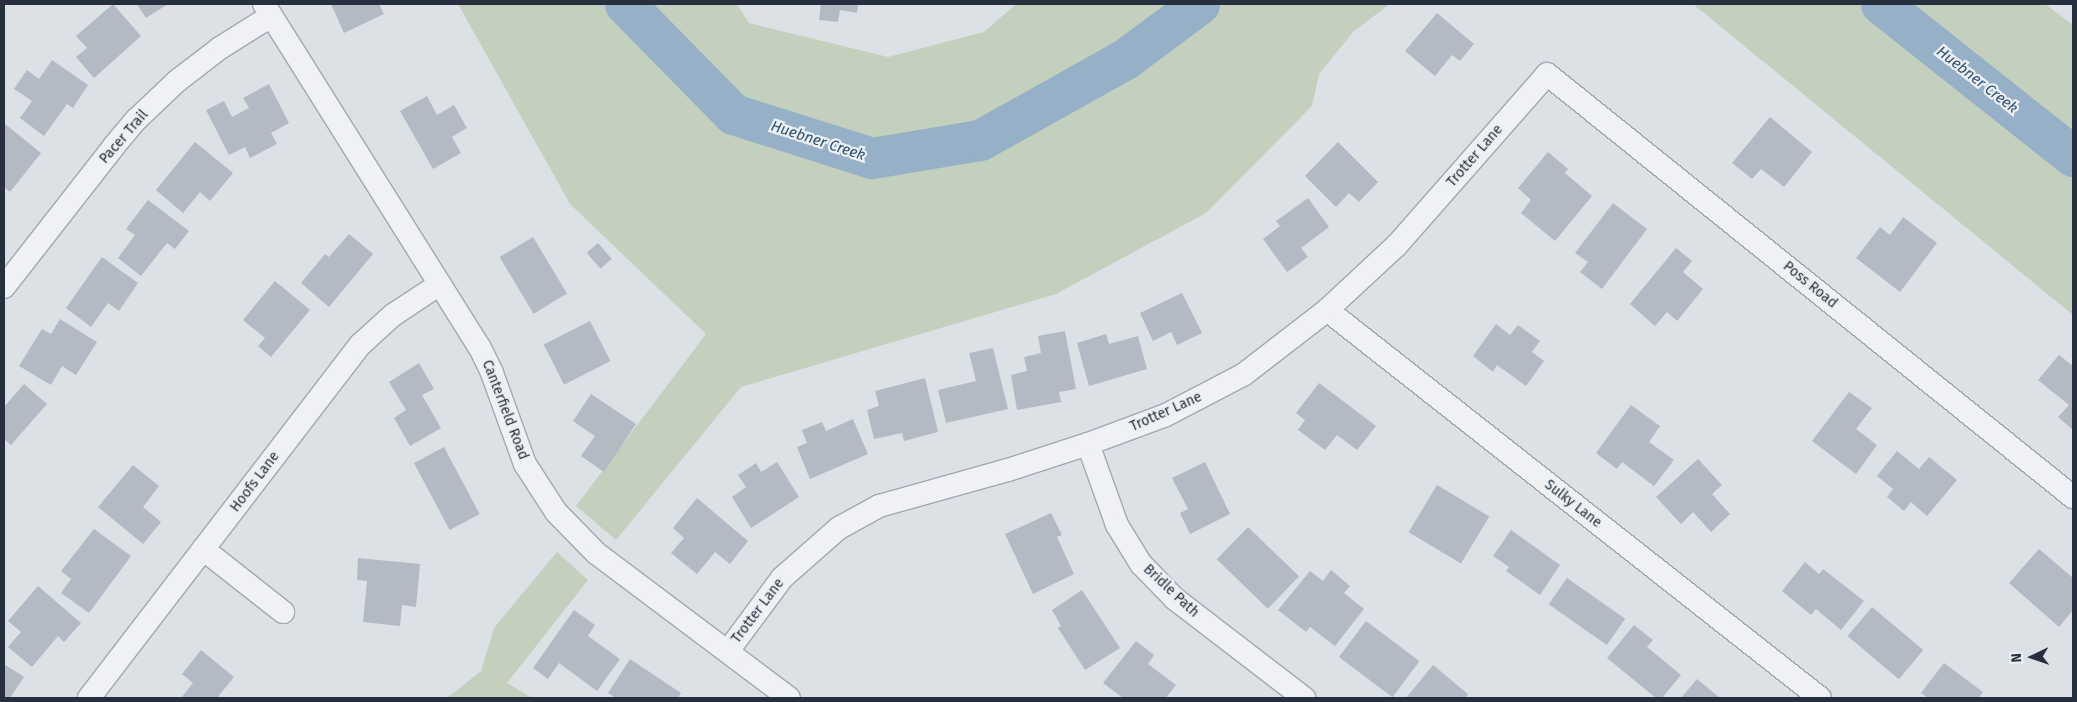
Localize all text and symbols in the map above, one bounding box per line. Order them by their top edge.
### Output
water label: Huebner Creek [1933,43,2021,117]
street label: Pacer Trail [96,107,152,167]
water label: Huebner Creek [769,117,867,165]
street label: Trotter Lane [1443,121,1507,191]
street label: Poss Road [1780,258,1840,312]
street label: Canterfield Road [478,358,532,462]
street label: Trotter Lane [1127,389,1205,435]
street label: Hoofs Lane [227,449,283,515]
street label: Sulky Lane [1541,476,1605,532]
street label: Bridle Path [1140,561,1202,621]
street label: Trotter Lane [728,575,788,647]
north arrow [2007,632,2057,682]
text: N [2008,653,2025,663]

